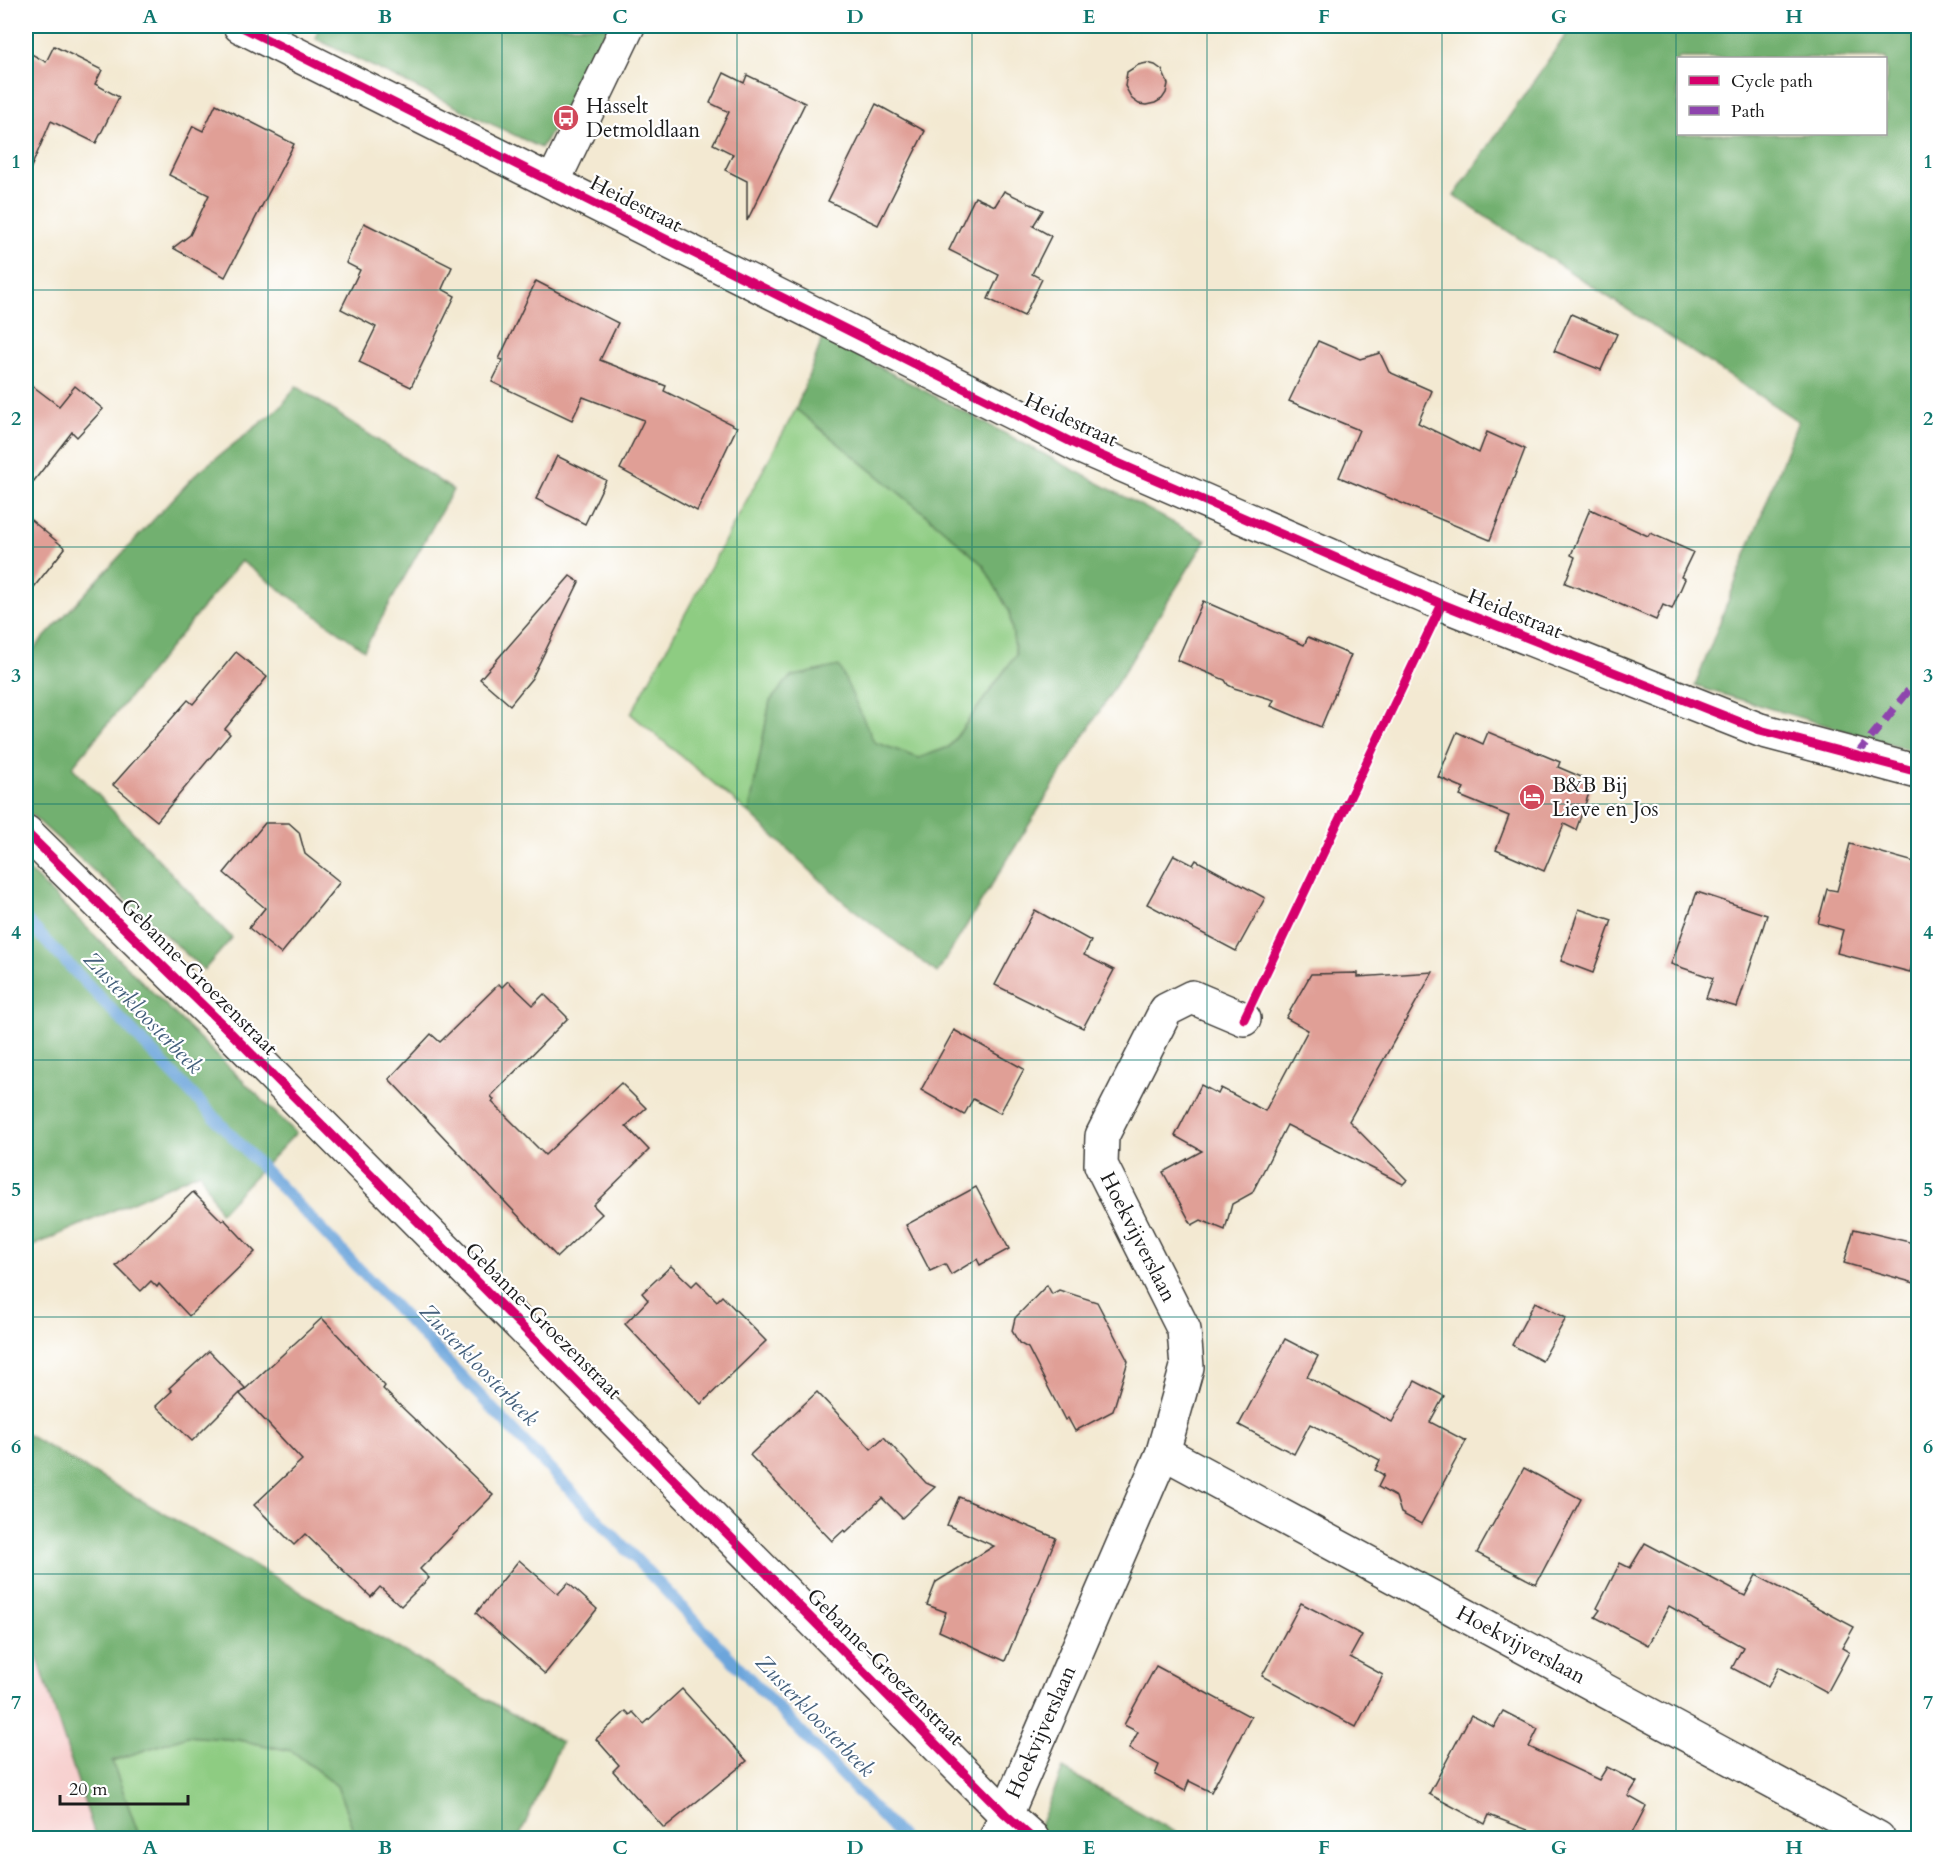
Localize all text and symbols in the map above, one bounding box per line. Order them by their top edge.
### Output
text: A [142,3,158,30]
text: B [378,3,392,30]
text: C [612,3,628,30]
text: D [846,3,864,30]
text: E [1083,3,1095,30]
text: F [1318,3,1330,30]
text: G [1551,3,1567,30]
text: H [1785,3,1803,30]
legend [1677,57,1887,135]
text: Cycle path [1731,69,1813,94]
place label: Hasselt Detmoldlaan [586,92,700,145]
text: Path [1731,99,1765,124]
bus stop icon: Hasselt Detmoldlaan [551,103,581,133]
text: 1 [11,148,21,175]
text: 1 [1923,148,1933,175]
street label: Heidestraat [585,168,687,240]
street label: Heidestraat [1020,386,1123,454]
text: 2 [11,405,21,432]
text: 2 [1923,405,1933,432]
street label: Heidestraat [1463,582,1567,646]
text: 3 [11,662,21,689]
text: 3 [1923,662,1933,689]
place label: B&B Bij Lieve en Jos [1552,771,1659,824]
hotel icon: B&B Bij Lieve en Jos [1517,782,1547,812]
street label: Gebanne-Groezenstraat [114,892,284,1062]
text: 4 [11,919,21,946]
text: 4 [1923,919,1933,946]
water label: Zusterkloosterbeek [77,945,209,1081]
street label: Hoekvijverslaan [1093,1167,1183,1307]
text: 5 [11,1176,21,1203]
text: 5 [1923,1176,1933,1203]
street label: Gebanne-Groezenstraat [458,1236,628,1406]
water label: Zusterkloosterbeek [413,1297,545,1433]
text: 6 [11,1433,21,1460]
text: 6 [1923,1433,1933,1460]
street label: Gebanne-Groezenstraat [800,1582,970,1752]
street label: Hoekvijverslaan [1451,1599,1591,1691]
water label: Zusterkloosterbeek [749,1648,881,1784]
street label: Hoekvijverslaan [999,1661,1083,1803]
text: 7 [11,1689,21,1716]
text: 7 [1923,1689,1933,1716]
scale bar [60,1768,188,1806]
text: 20 m [69,1777,108,1802]
text: A [142,1834,158,1861]
text: B [378,1834,392,1861]
text: C [612,1834,628,1861]
text: D [846,1834,864,1861]
text: E [1083,1834,1095,1861]
text: F [1318,1834,1330,1861]
text: G [1551,1834,1567,1861]
text: H [1785,1834,1803,1861]

